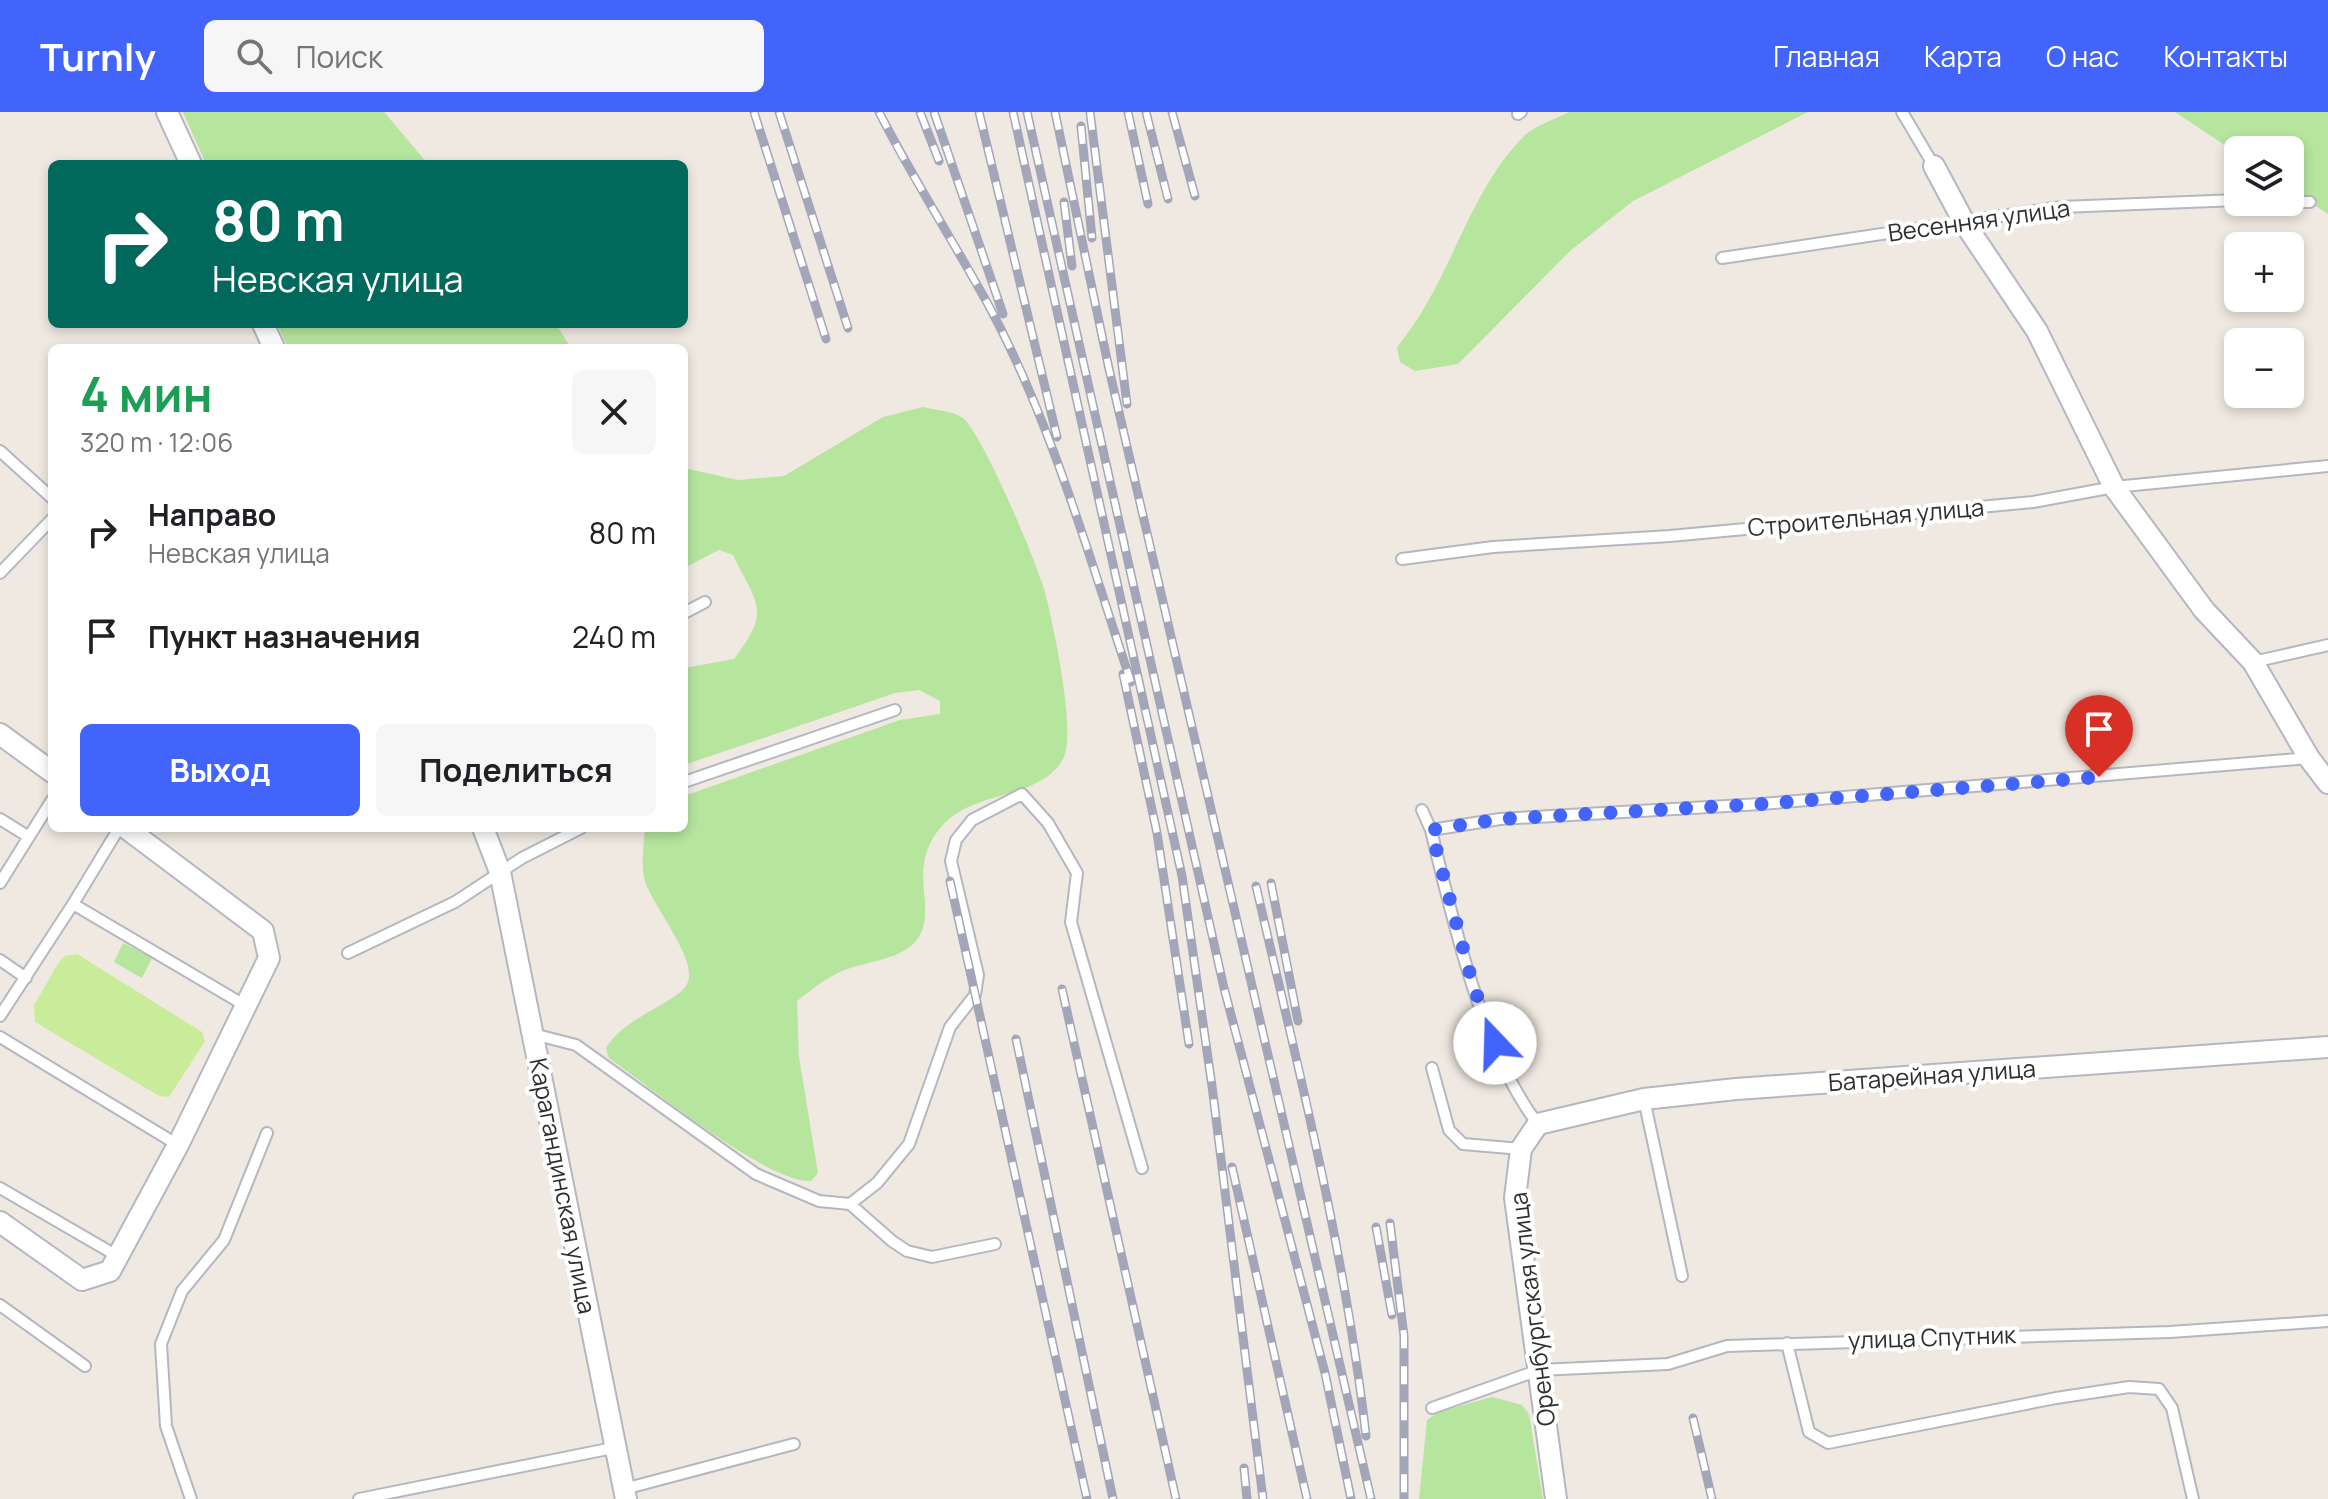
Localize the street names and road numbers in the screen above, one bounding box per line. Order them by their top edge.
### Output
street label: Весенняя улица [1886,190,2072,249]
street label: Строительная улица [1746,490,1985,543]
street label: Батарейная улица [1827,1051,2037,1098]
street label: Карагандинская улица [522,1055,604,1316]
street label: Оренбургская улица [1501,1190,1562,1428]
street label: улица Спутник [1847,1317,2018,1356]

